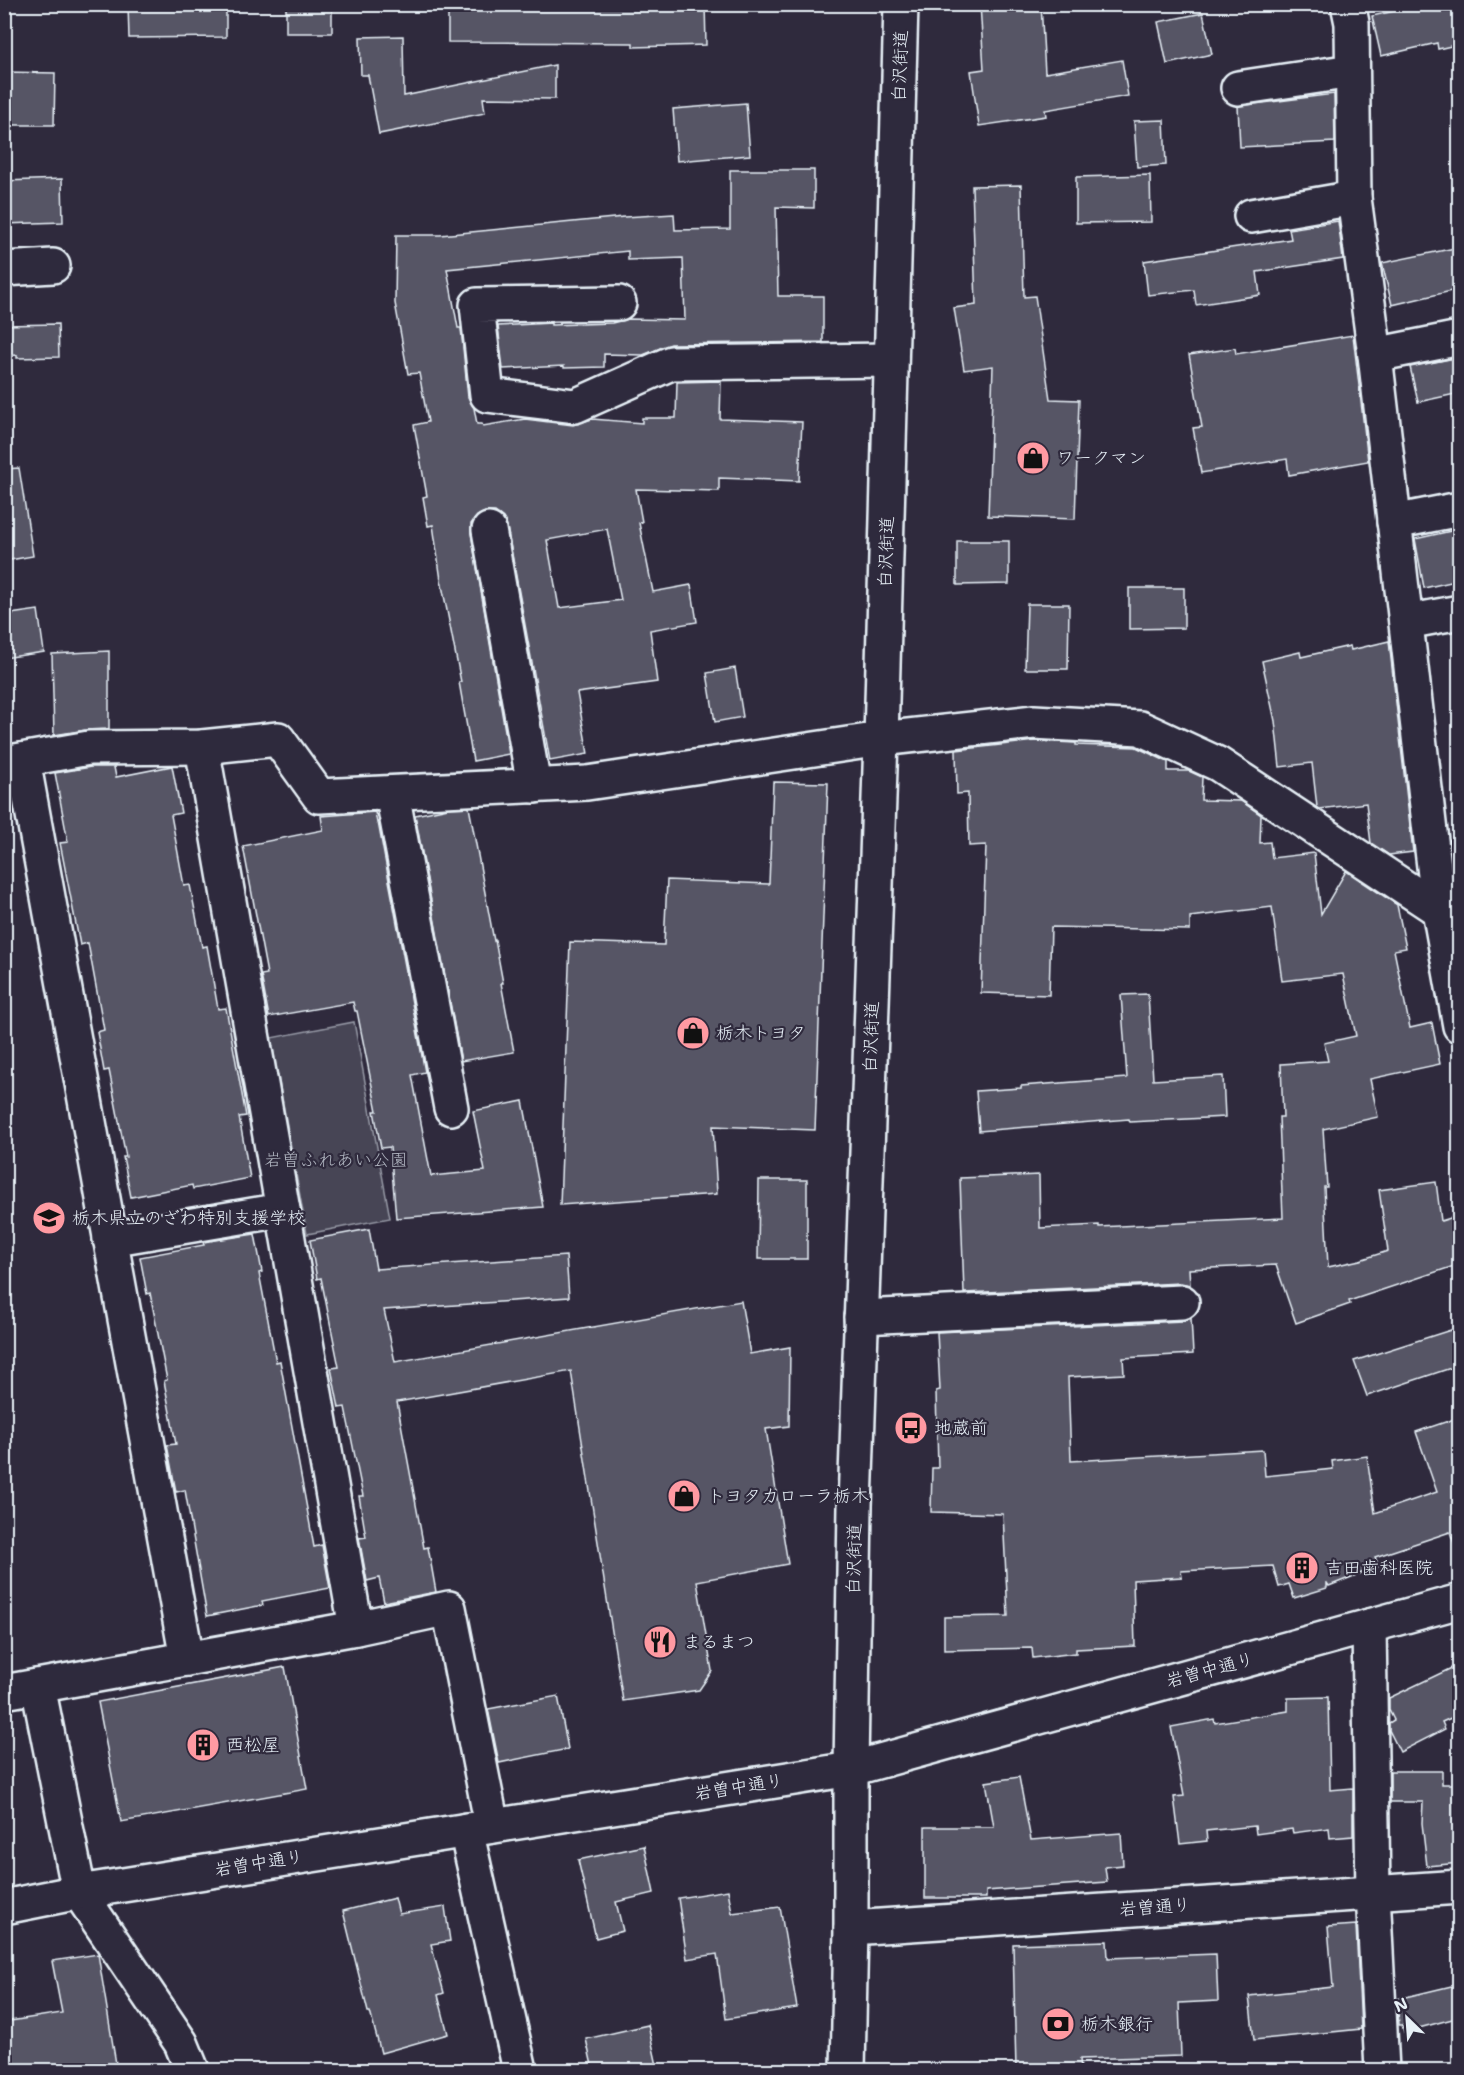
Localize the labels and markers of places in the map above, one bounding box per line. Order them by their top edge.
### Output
shop icon: ワークマン [1015,440,1051,476]
place label: ワークマン [1056,446,1146,470]
shop icon: 栃木トヨタ [675,1015,711,1051]
place label: 栃木トヨタ [716,1021,806,1045]
school or university icon: 栃木県立のざわ特別支援学校 [31,1200,67,1236]
place label: 栃木県立のざわ特別支援学校 [72,1206,305,1230]
bus stop icon: 地蔵前 [893,1410,929,1446]
place label: 地蔵前 [934,1416,988,1440]
shop icon: トヨタカローラ栃木 [666,1478,702,1514]
place label: トヨタカローラ栃木 [707,1484,869,1508]
building icon: 吉田歯科医院 [1284,1550,1320,1586]
place label: 吉田歯科医院 [1325,1556,1433,1580]
restaurant icon: まるまつ [642,1624,678,1660]
place label: まるまつ [683,1630,755,1654]
building icon: 西松屋 [185,1727,221,1763]
place label: 西松屋 [226,1733,280,1757]
bank icon: 栃木銀行 [1040,2006,1076,2042]
place label: 栃木銀行 [1081,2012,1153,2036]

